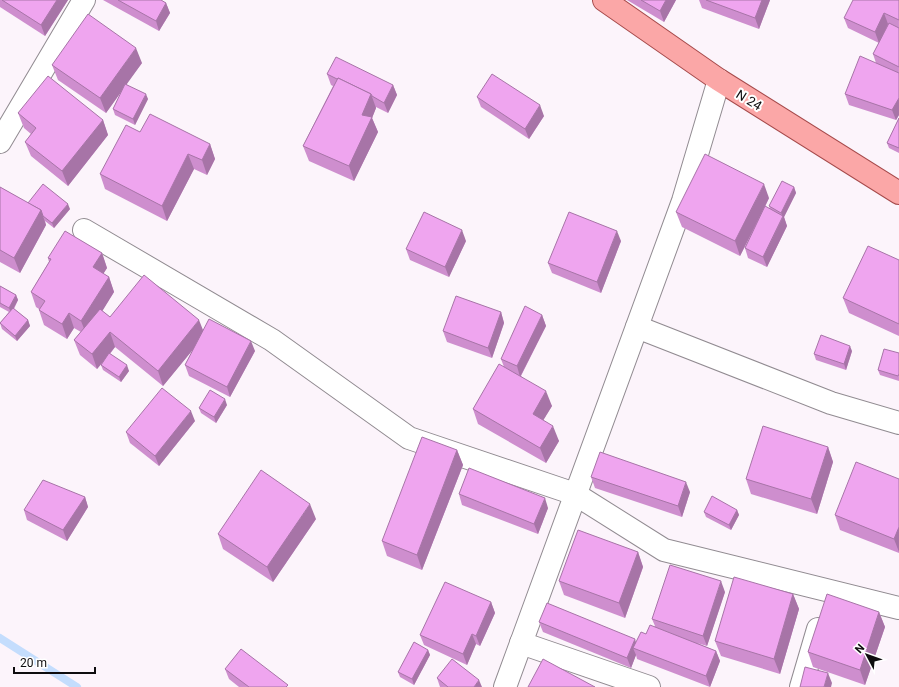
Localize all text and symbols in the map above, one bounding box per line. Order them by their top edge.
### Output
street label: N 24 [734,86,765,114]
north arrow [847,635,887,675]
text: N [852,641,867,656]
scale bar [14,649,95,675]
text: 20 m [20,656,47,670]

